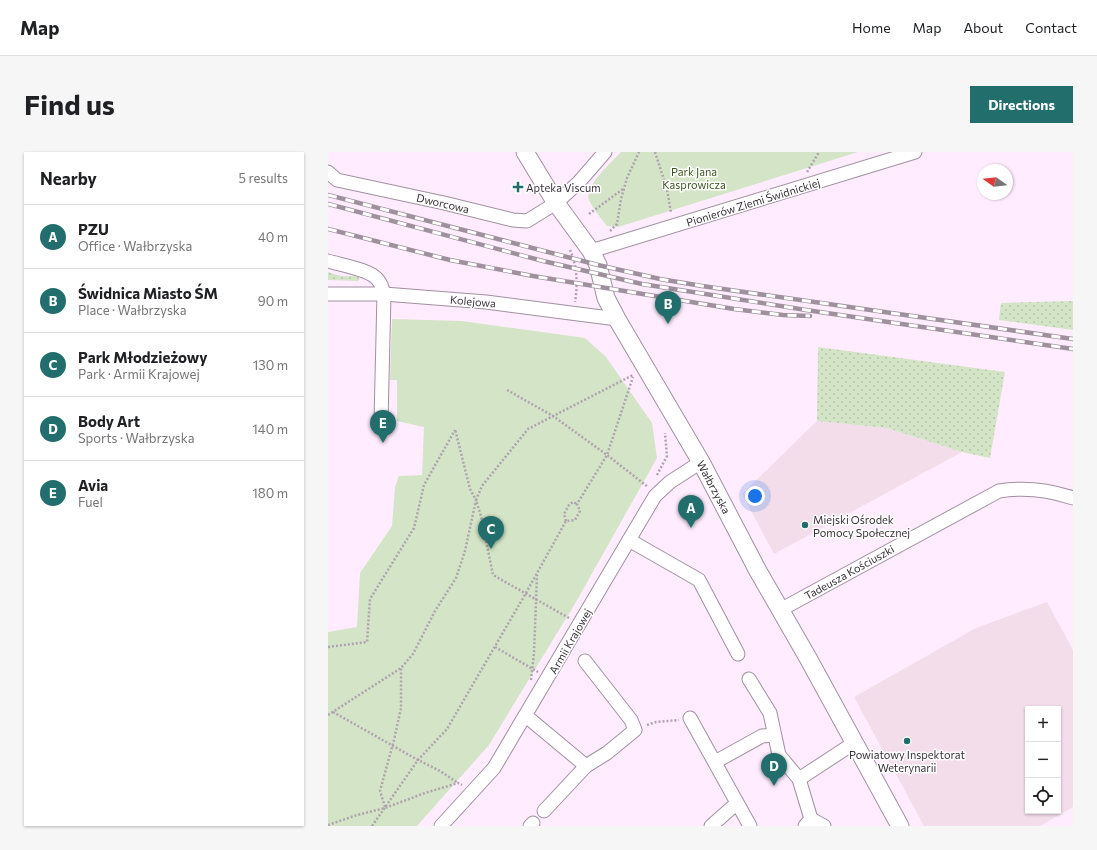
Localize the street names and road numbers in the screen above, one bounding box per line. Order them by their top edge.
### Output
street label: Pionierów Ziemi Świdnickiej [684,174,822,229]
street label: Dworcowa [415,191,471,215]
street label: Kolejowa [450,293,496,309]
street label: Wałbrzyska [695,458,733,516]
street label: Tadeusza Kościuszki [802,542,896,602]
street label: Armii Krajowej [546,606,594,676]

